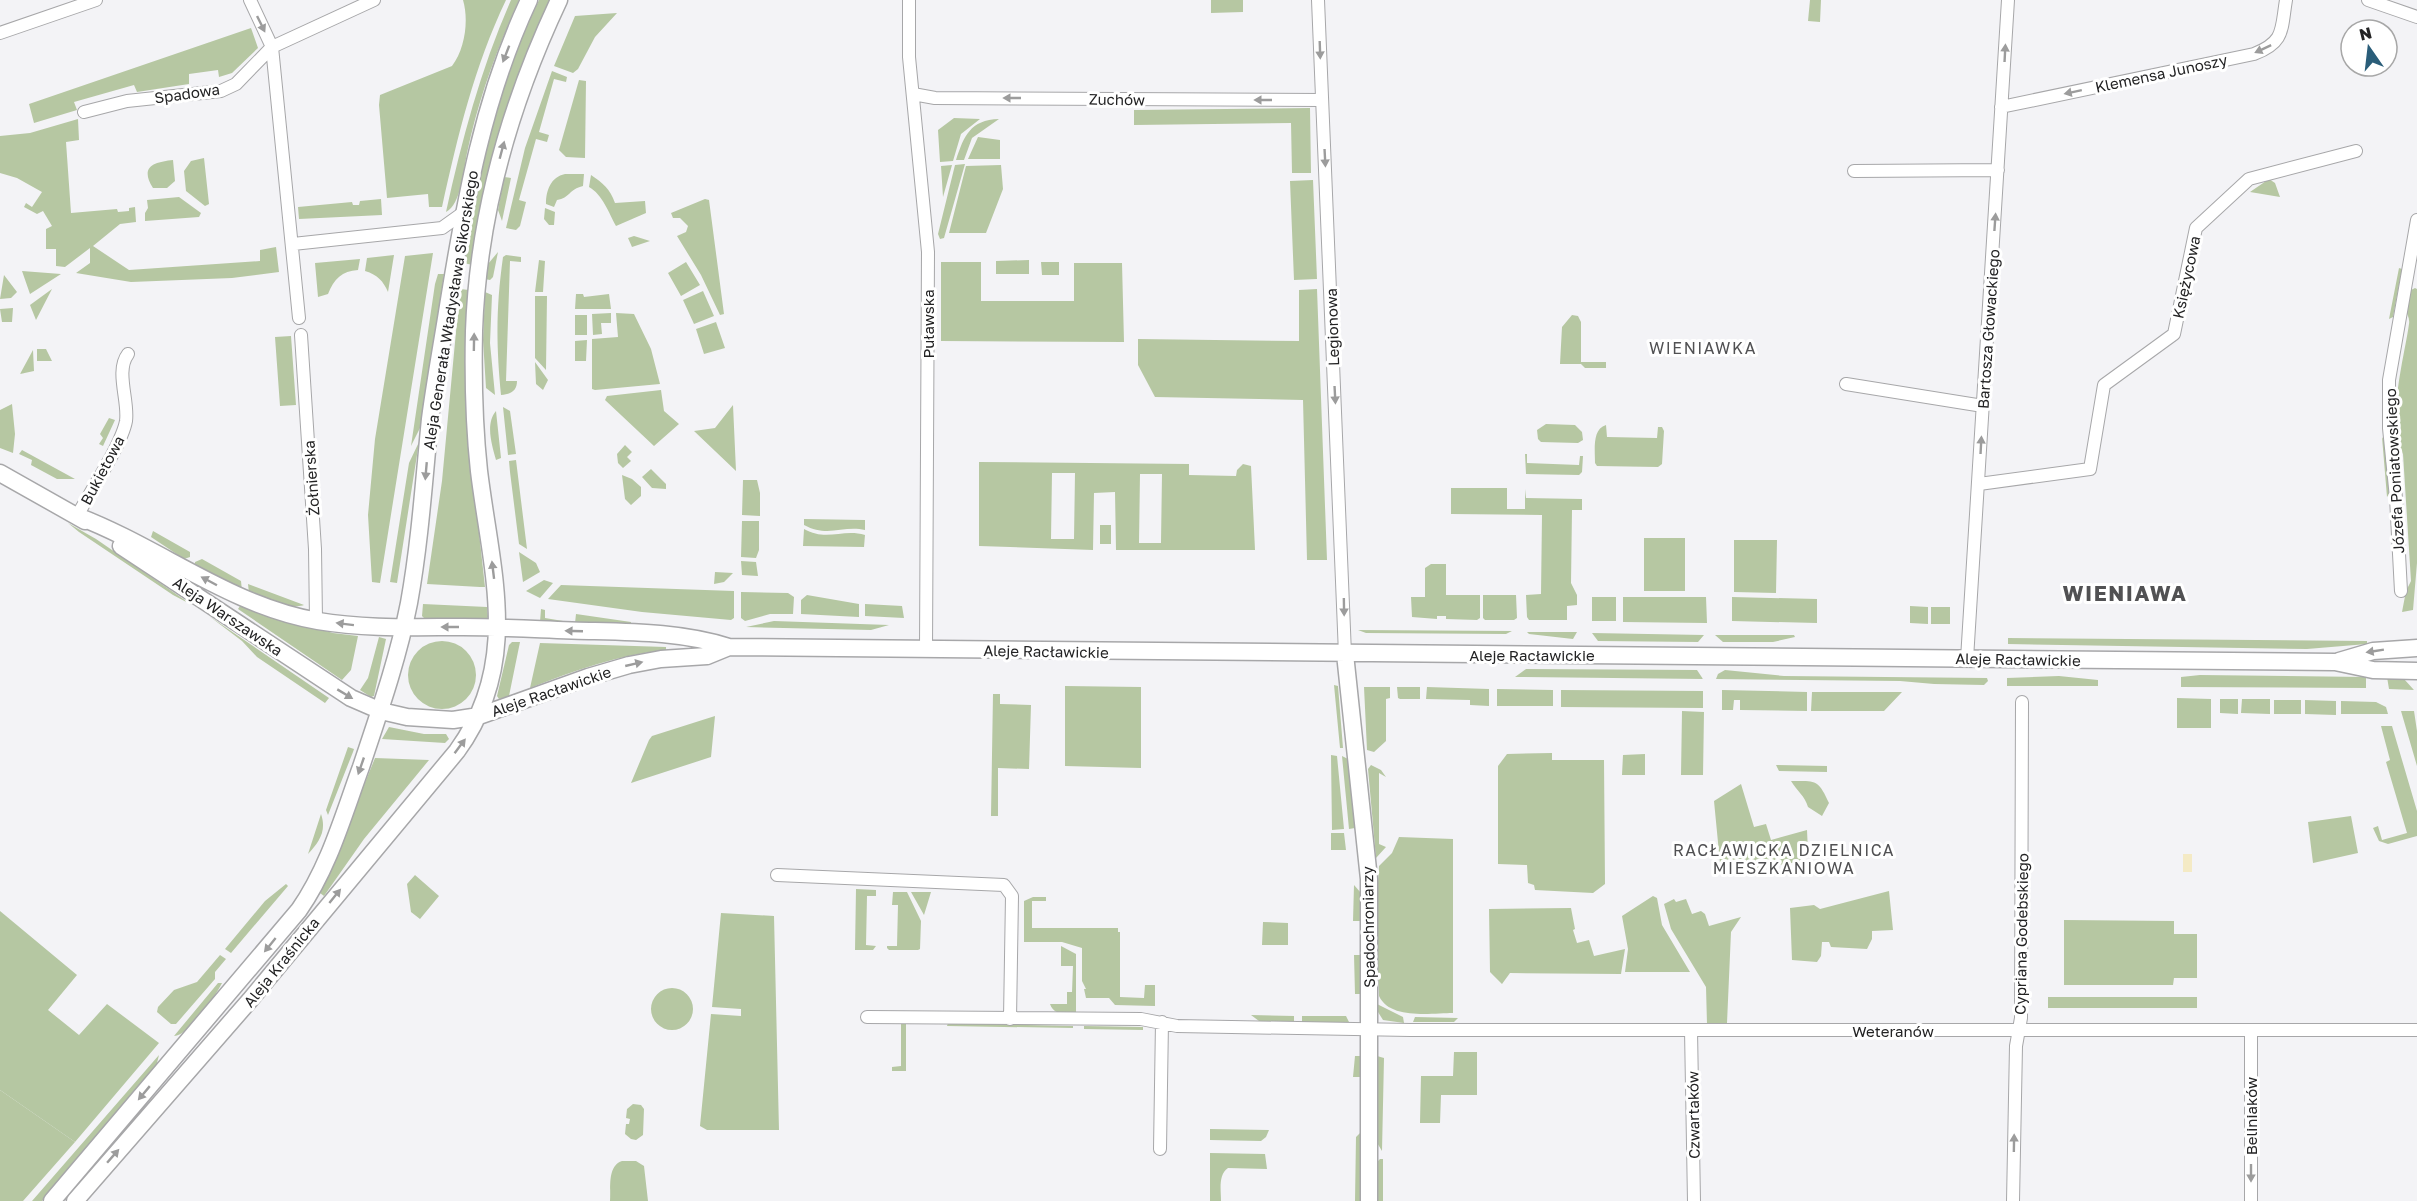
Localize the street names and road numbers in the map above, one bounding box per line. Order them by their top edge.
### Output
street label: Klemensa Junoszy [2093,50,2229,96]
street label: Spadowa [153,80,221,106]
street label: Zuchów [1089,90,1145,108]
street label: Aleja Generała Władysława Sikorskiego [419,169,481,451]
street label: Księżycowa [2168,234,2204,320]
street label: Bartosza Głowackiego [1973,249,2003,409]
street label: Legionowa [1322,288,1342,366]
street label: Puławska [919,289,937,359]
street label: Józefa Poniatowskiego [2381,388,2407,554]
street label: Bukietowa [76,432,128,508]
street label: Żołnierska [299,440,323,516]
street label: Aleja Warszawska [170,573,286,659]
street label: Aleje Racławickie [983,641,1109,661]
street label: Aleje Racławickie [1469,646,1595,664]
street label: Aleje Racławickie [1955,649,2081,669]
street label: Aleje Racławickie [489,662,613,720]
street label: Cypriana Godebskiego [2011,853,2031,1015]
street label: Spadochroniarzy [1358,865,1378,988]
street label: Aleja Kraśnicka [239,914,323,1010]
street label: Weteranów [1852,1022,1934,1040]
street label: Czwartaków [1683,1071,1703,1159]
street label: Beliniaków [2242,1077,2260,1155]

